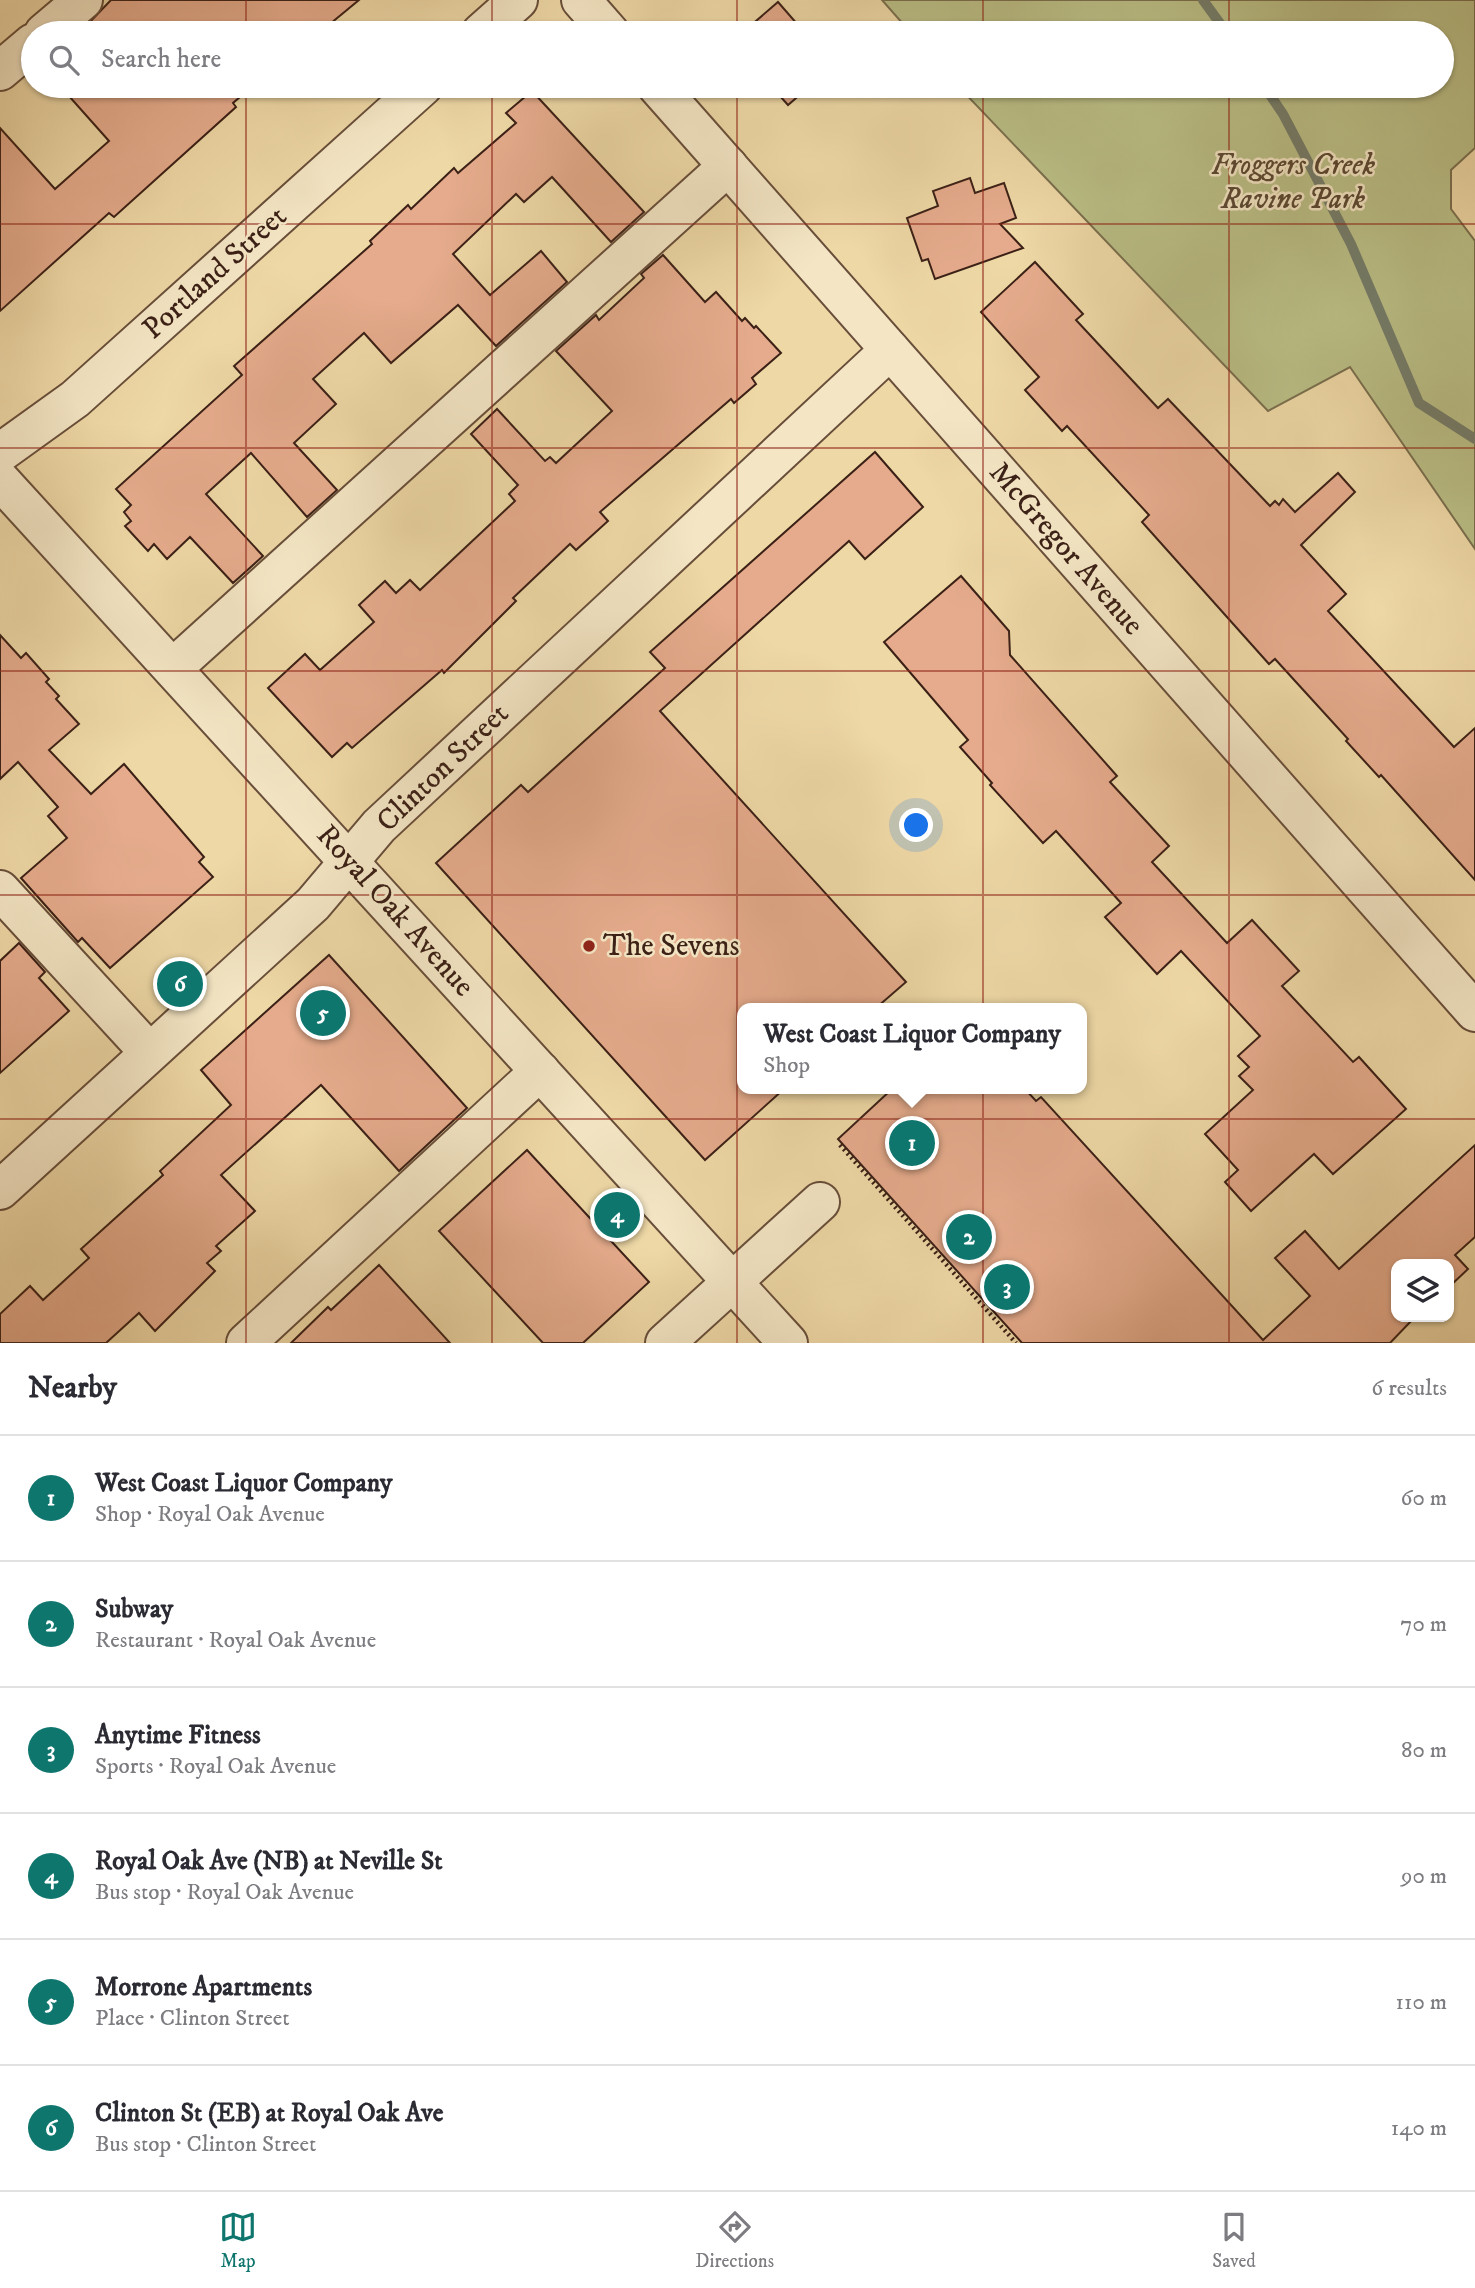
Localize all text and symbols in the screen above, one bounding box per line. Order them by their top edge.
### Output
search box [21,21,1454,98]
icon: search [45,41,83,79]
text: Search here [101,43,221,76]
park label: Froggers Creek Ravine Park [1211,147,1375,218]
street label: Portland Street [135,198,295,348]
street label: McGregor Avenue [981,455,1151,643]
street label: Clinton Street [369,696,517,840]
your location [899,808,933,842]
street label: Royal Oak Avenue [308,817,482,1005]
place label: The Sevens [603,928,740,965]
marker: The Sevens [581,938,597,954]
pin: 6 [157,958,203,1010]
pin: 5 [300,987,346,1039]
popup [737,1003,1087,1094]
text: West Coast Liquor Company [763,1018,1061,1051]
text: Shop [763,1051,810,1080]
pin: 1 [889,1117,935,1169]
pin: 4 [594,1189,640,1241]
pin: 2 [946,1211,992,1263]
map controls [1391,1259,1454,1322]
button: layers [1391,1259,1454,1322]
pin: 3 [984,1261,1030,1313]
text: Nearby [28,1370,117,1407]
text: 6 results [1371,1374,1447,1403]
text: West Coast Liquor Company [95,1467,392,1500]
text: 1 [47,1484,55,1513]
text: 60 m [1400,1484,1447,1513]
text: Shop · Royal Oak Avenue [95,1500,325,1529]
text: Subway [95,1593,173,1626]
text: 2 [45,1610,57,1639]
text: 70 m [1400,1610,1447,1639]
text: Restaurant · Royal Oak Avenue [95,1626,376,1655]
text: Anytime Fitness [95,1719,261,1752]
text: 3 [47,1736,55,1765]
text: 80 m [1401,1736,1447,1765]
text: Sports · Royal Oak Avenue [95,1752,336,1781]
text: Royal Oak Ave (NB) at Neville St [95,1845,443,1878]
text: 4 [44,1862,58,1891]
text: 90 m [1401,1862,1447,1891]
text: Bus stop · Royal Oak Avenue [95,1878,354,1907]
text: Morrone Apartments [95,1971,312,2004]
text: 5 [45,1988,57,2017]
text: 110 m [1396,1988,1447,2017]
text: Place · Clinton Street [95,2004,290,2033]
text: Clinton St (EB) at Royal Oak Ave [95,2097,443,2130]
text: 6 [45,2114,57,2143]
text: 140 m [1391,2114,1447,2143]
text: Bus stop · Clinton Street [95,2130,316,2159]
tab: Map [219,2208,257,2273]
tab: Directions [695,2208,774,2273]
tab: Saved [1212,2208,1256,2273]

